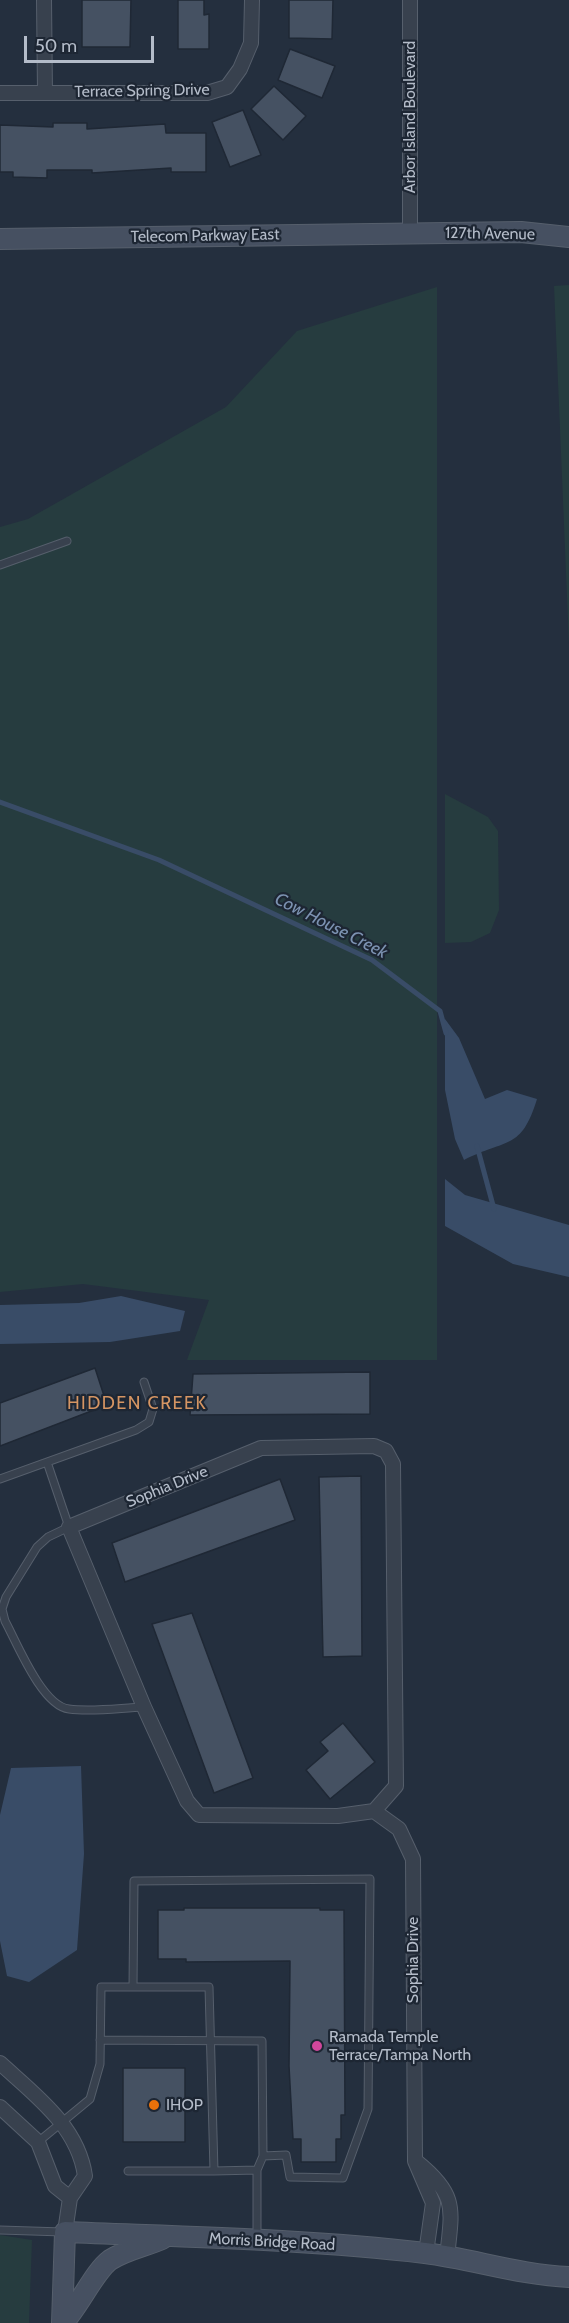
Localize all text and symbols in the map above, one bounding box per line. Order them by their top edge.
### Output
scale bar [27,24,158,62]
text: 50 m [35,35,77,57]
street label: Arbor Island Boulevard [400,41,420,193]
street label: Terrace Spring Drive [74,80,210,102]
street label: 127th Avenue [445,224,535,244]
street label: Telecom Parkway East [130,225,280,247]
water label: Cow House Creek [271,888,391,964]
district label: HIDDEN CREEK [67,1393,207,1415]
street label: Sophia Drive [123,1462,211,1512]
street label: Sophia Drive [403,1917,423,2003]
place label: Ramada Temple Terrace/Tampa North [329,2027,471,2065]
marker: Ramada Temple Terrace/Tampa North [310,2039,324,2053]
place label: IHOP [166,2095,203,2115]
marker: IHOP [147,2098,161,2112]
street label: Morris Bridge Road [208,2229,336,2255]

